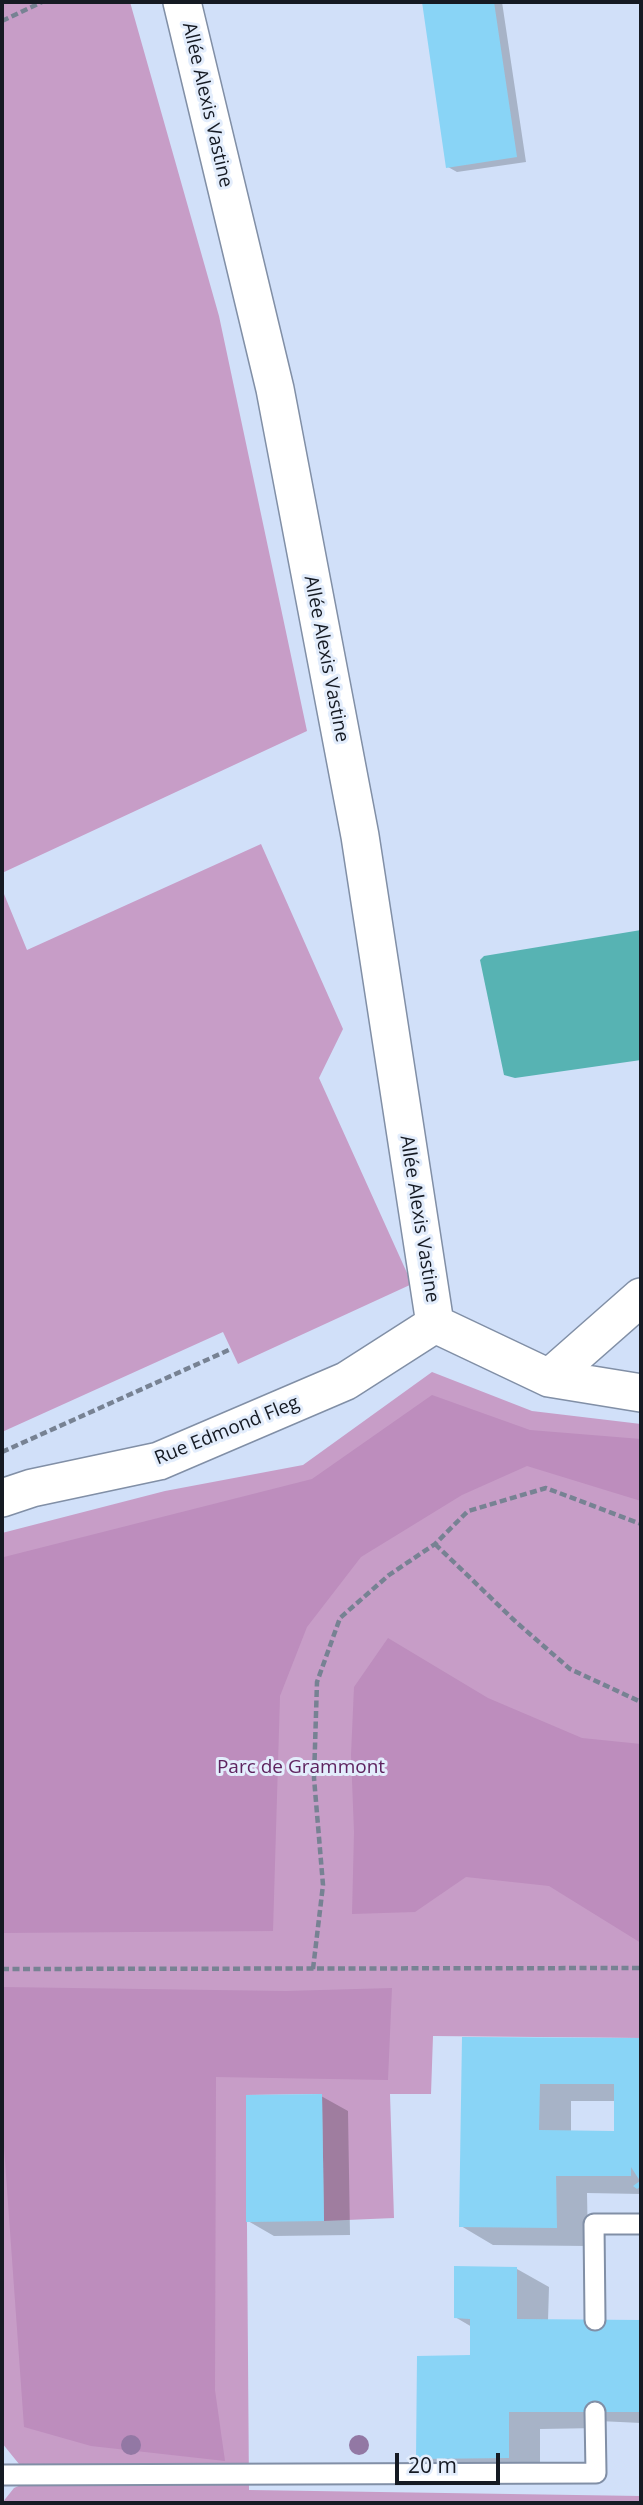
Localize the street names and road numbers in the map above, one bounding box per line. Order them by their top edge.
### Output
street label: Allée Alexis Vastine [177,20,237,190]
street label: Allée Alexis Vastine [299,574,353,744]
street label: Allée Alexis Vastine [395,1134,443,1304]
street label: Rue Edmond Fleg [151,1392,303,1470]

